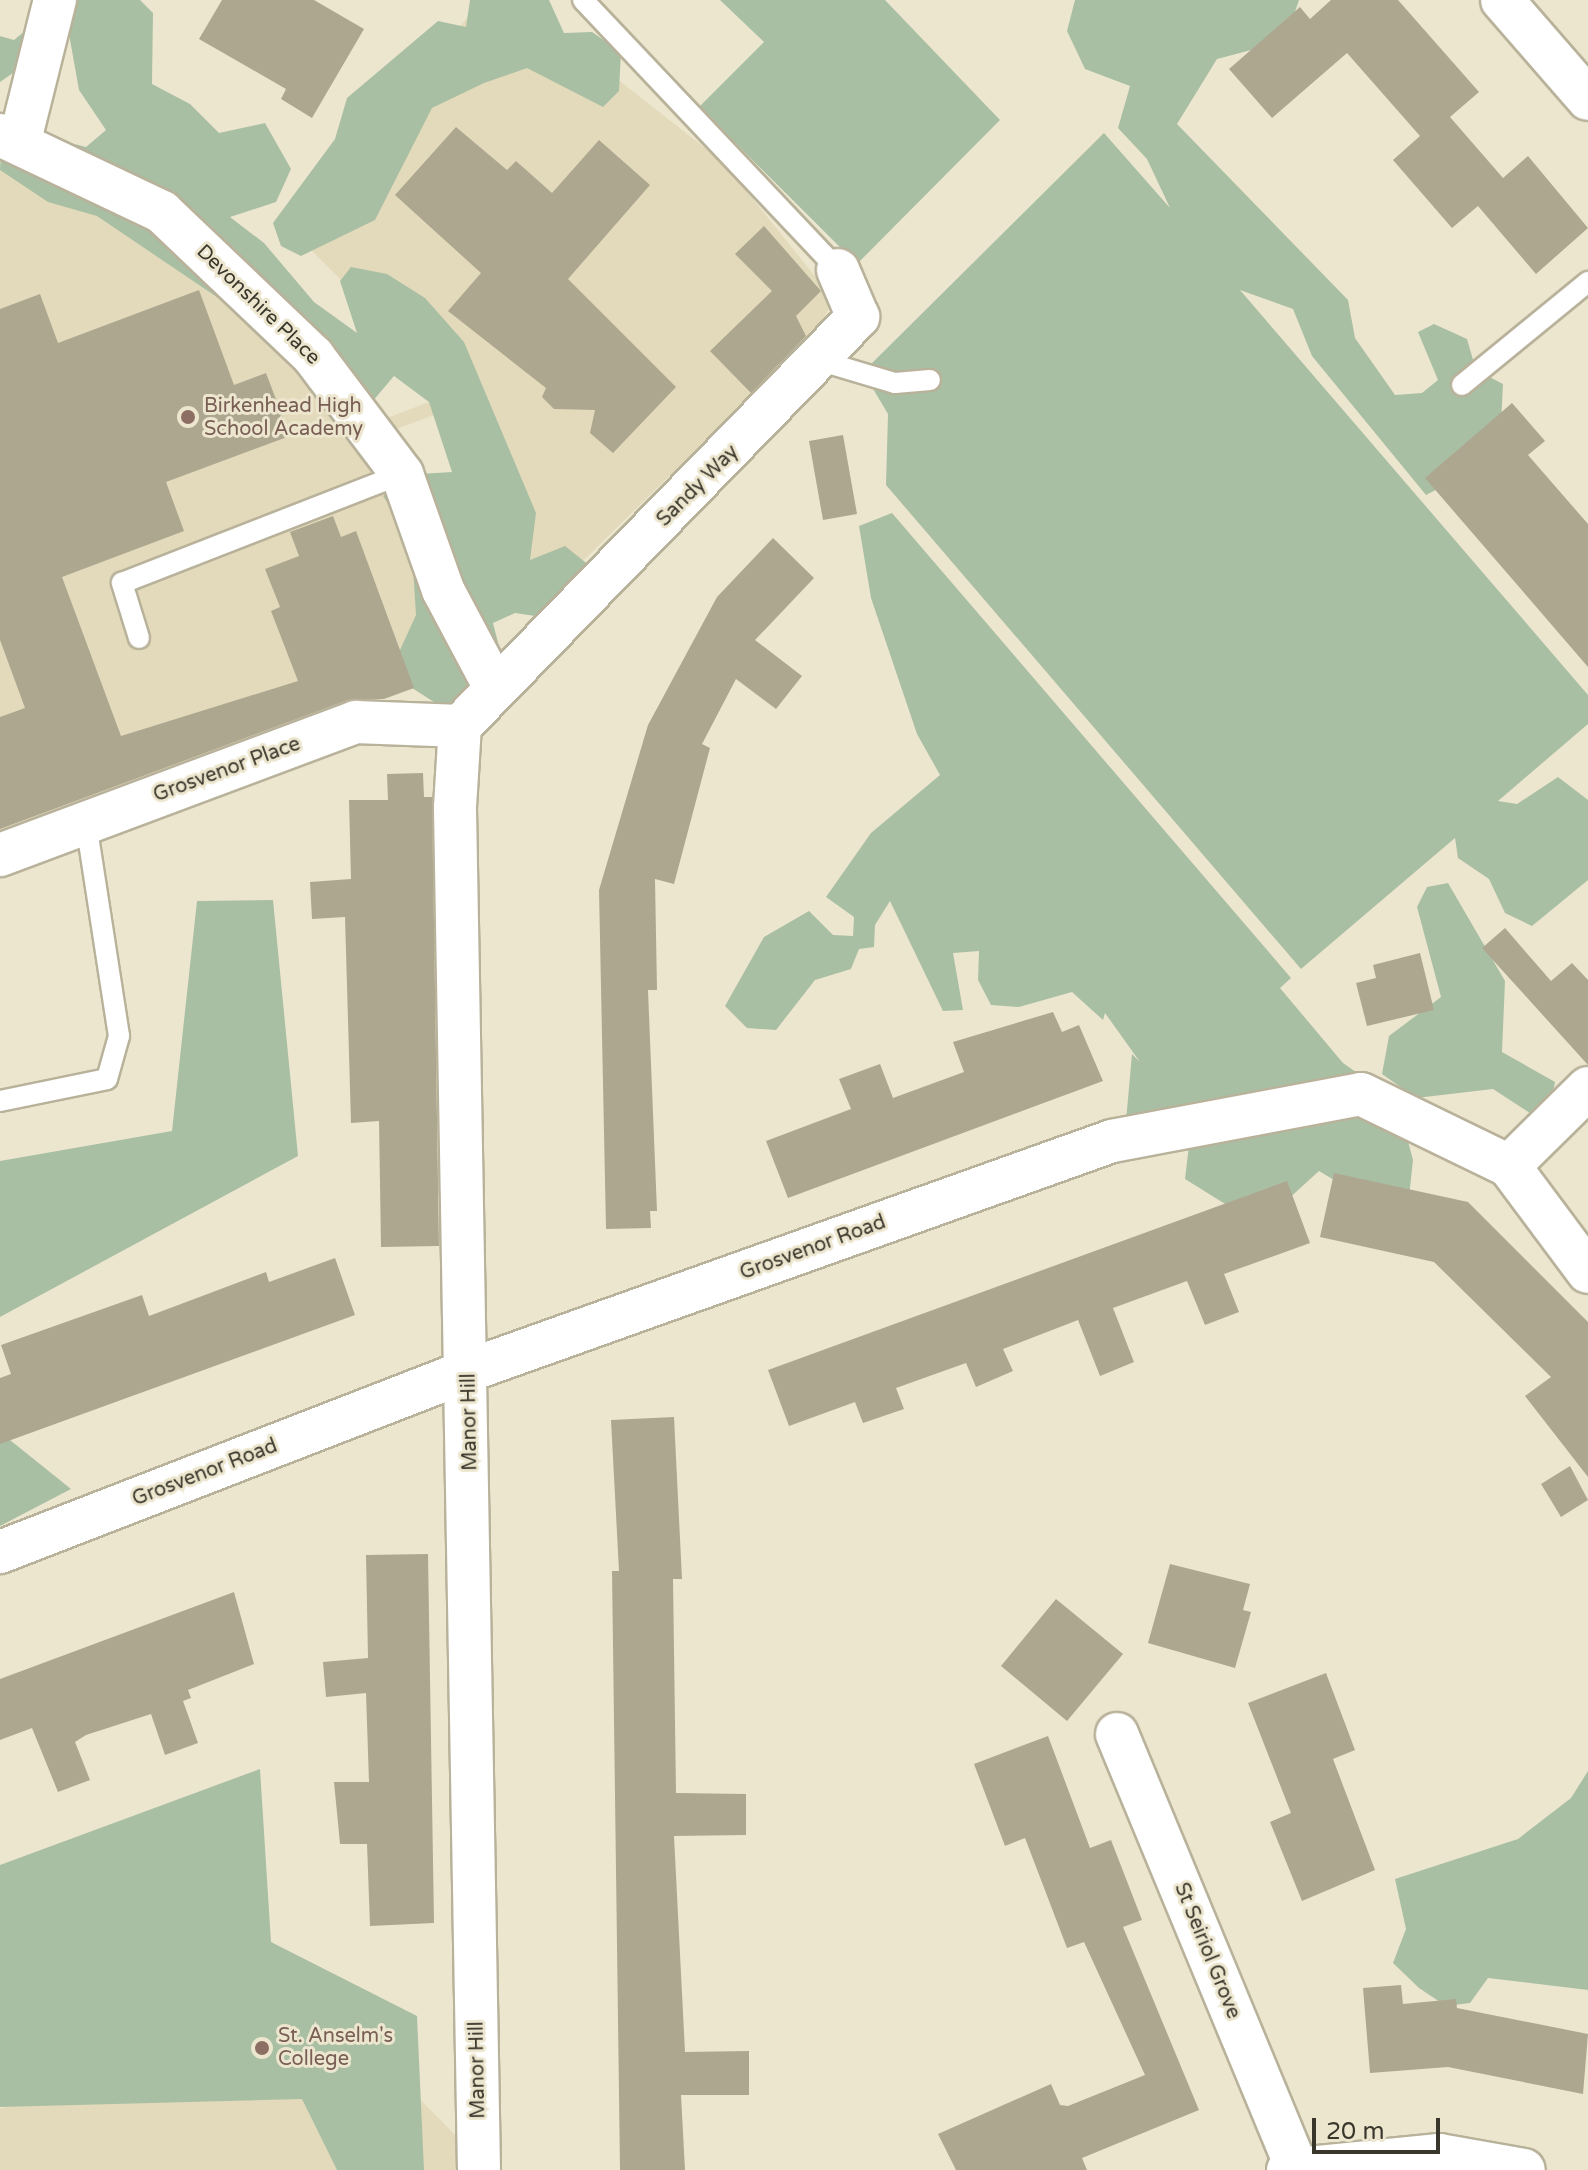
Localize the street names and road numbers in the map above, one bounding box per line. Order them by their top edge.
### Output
street label: Devonshire Place [191,240,325,370]
street label: Sandy Way [652,440,744,532]
street label: Grosvenor Place [150,732,304,808]
street label: Grosvenor Road [737,1210,889,1286]
street label: Manor Hill [457,1373,483,1471]
street label: Grosvenor Road [129,1434,281,1512]
street label: St Seiriol Grove [1169,1879,1245,2023]
street label: Manor Hill [465,2021,491,2119]

